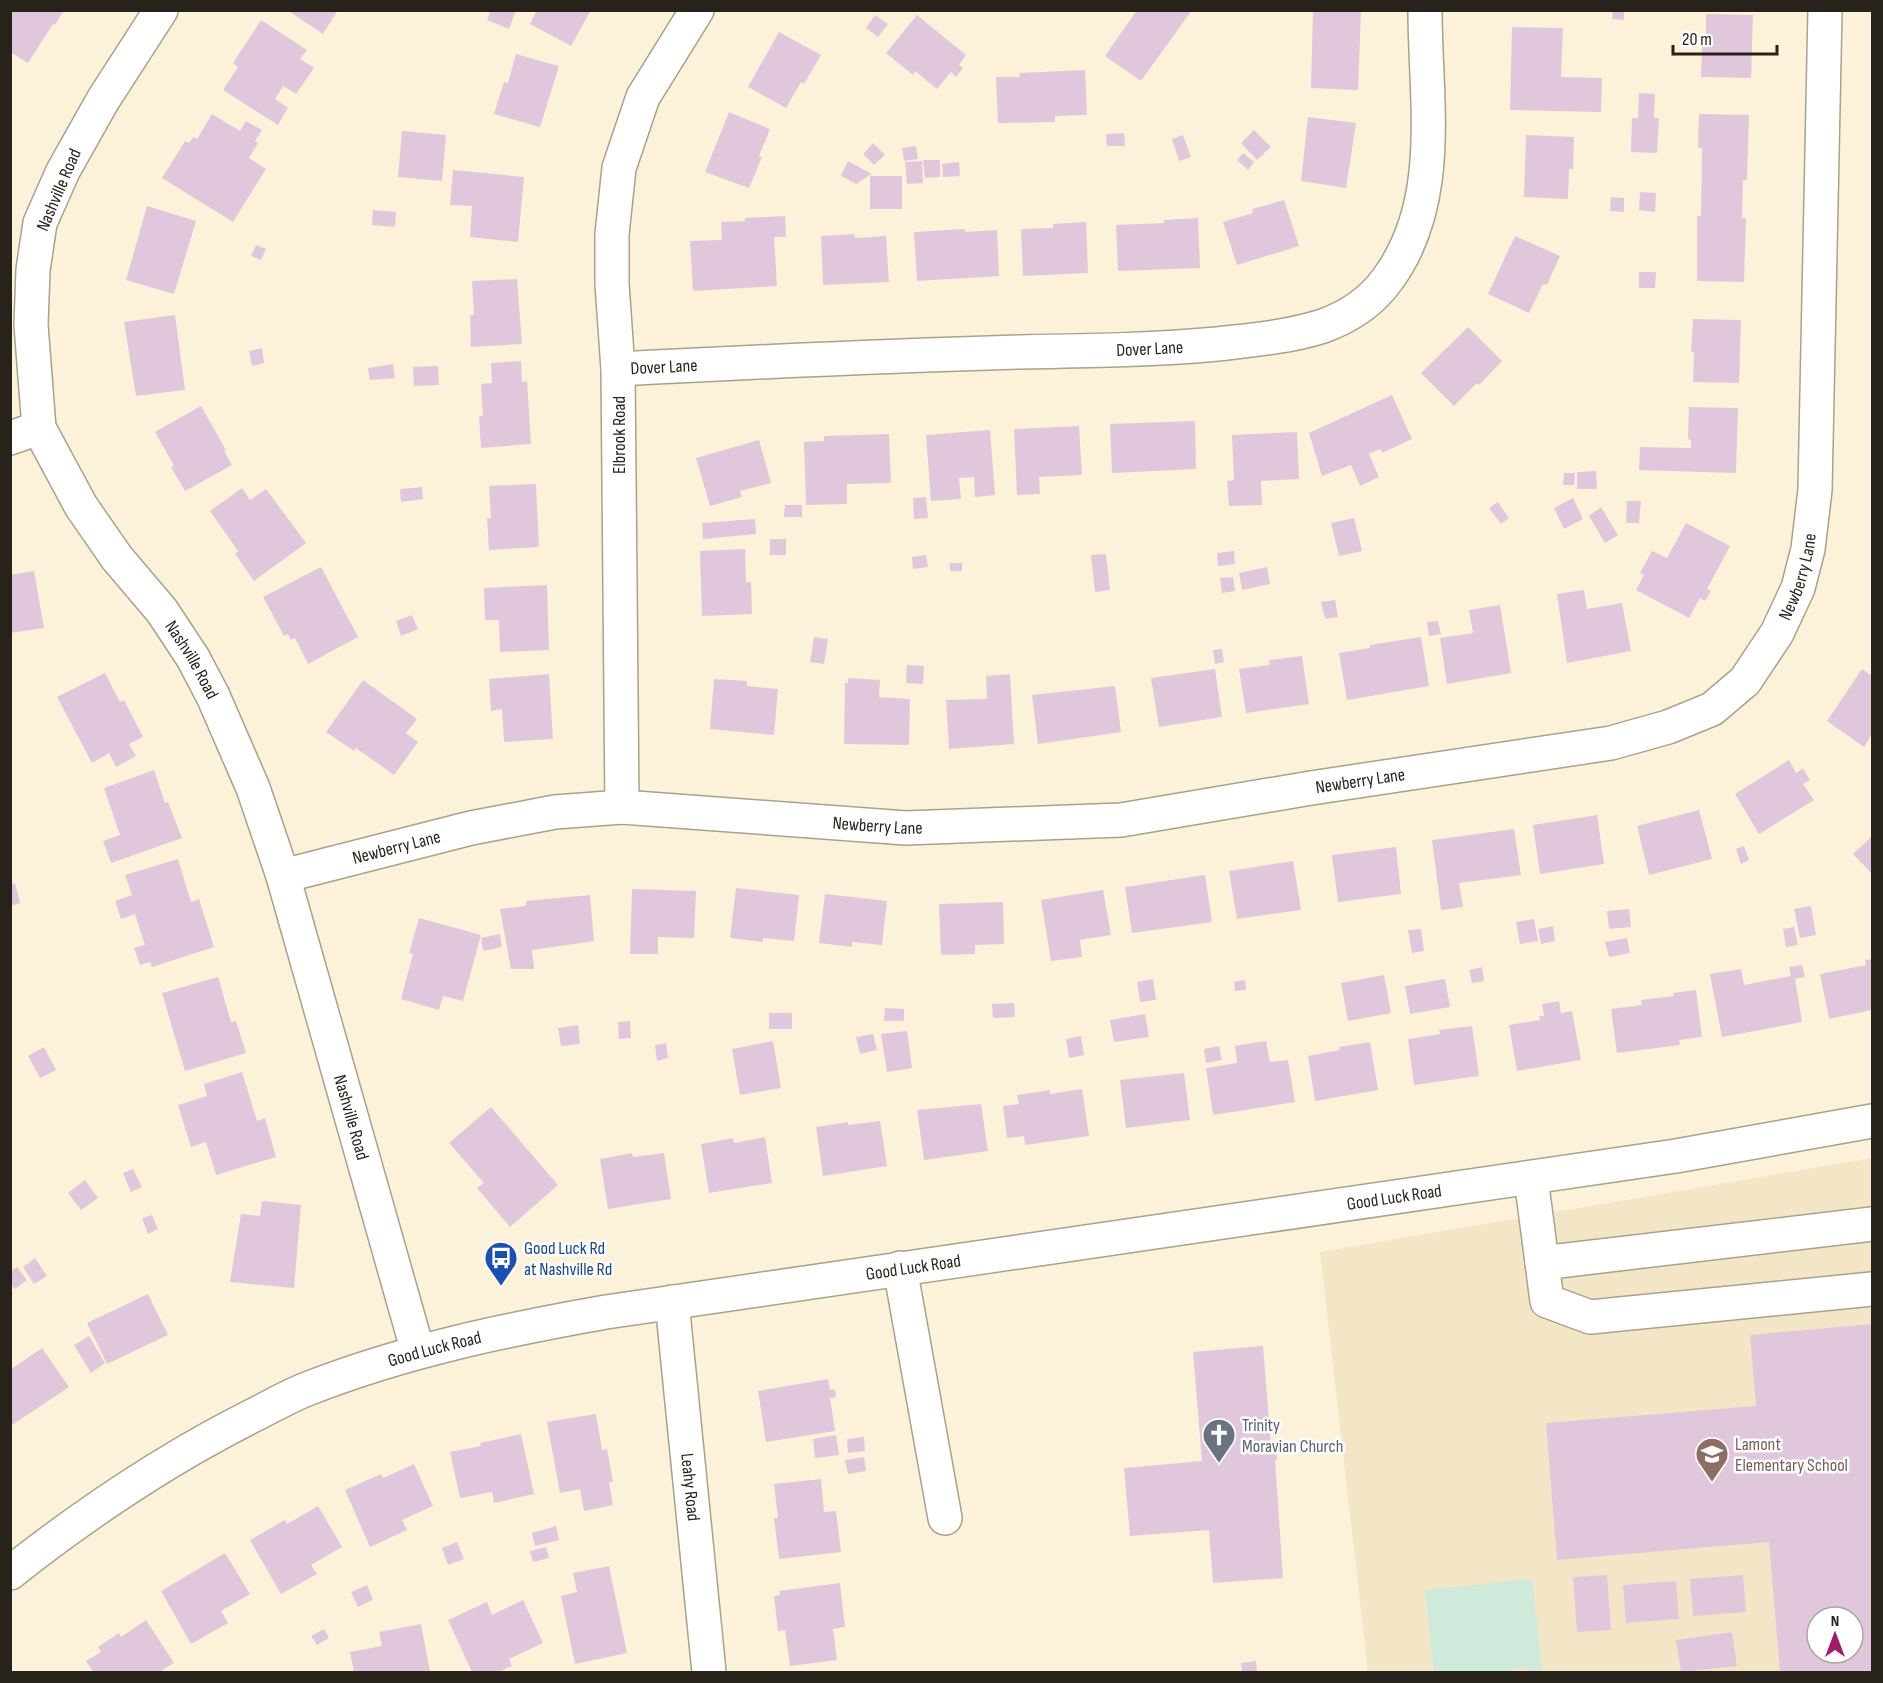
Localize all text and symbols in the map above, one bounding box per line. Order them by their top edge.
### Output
scale bar [1673,18,1776,56]
text: 20 m [1682,29,1712,50]
street label: Nashville Road [32,146,86,234]
street label: Dover Lane [1116,336,1184,360]
street label: Dover Lane [630,354,698,379]
street label: Elbrook Road [609,396,630,474]
street label: Newberry Lane [1774,532,1820,623]
street label: Nashville Road [161,617,223,703]
street label: Newberry Lane [1314,764,1406,798]
street label: Newberry Lane [832,812,923,839]
street label: Newberry Lane [350,826,443,868]
street label: Nashville Road [329,1072,373,1162]
street label: Good Luck Road [1345,1180,1443,1214]
place label: Good Luck Rd at Nashville Rd [524,1238,612,1280]
bus stop icon: Good Luck Rd at Nashville Rd [483,1240,519,1287]
street label: Good Luck Road [864,1250,962,1284]
street label: Good Luck Road [385,1327,483,1371]
place label: Trinity Moravian Church [1242,1415,1343,1457]
church icon: Trinity Moravian Church [1201,1417,1237,1464]
place label: Lamont Elementary School [1735,1434,1848,1476]
school or university icon: Lamont Elementary School [1694,1436,1730,1483]
street label: Leahy Road [677,1452,704,1522]
north arrow [1805,1605,1865,1665]
text: N [1831,1612,1839,1631]

